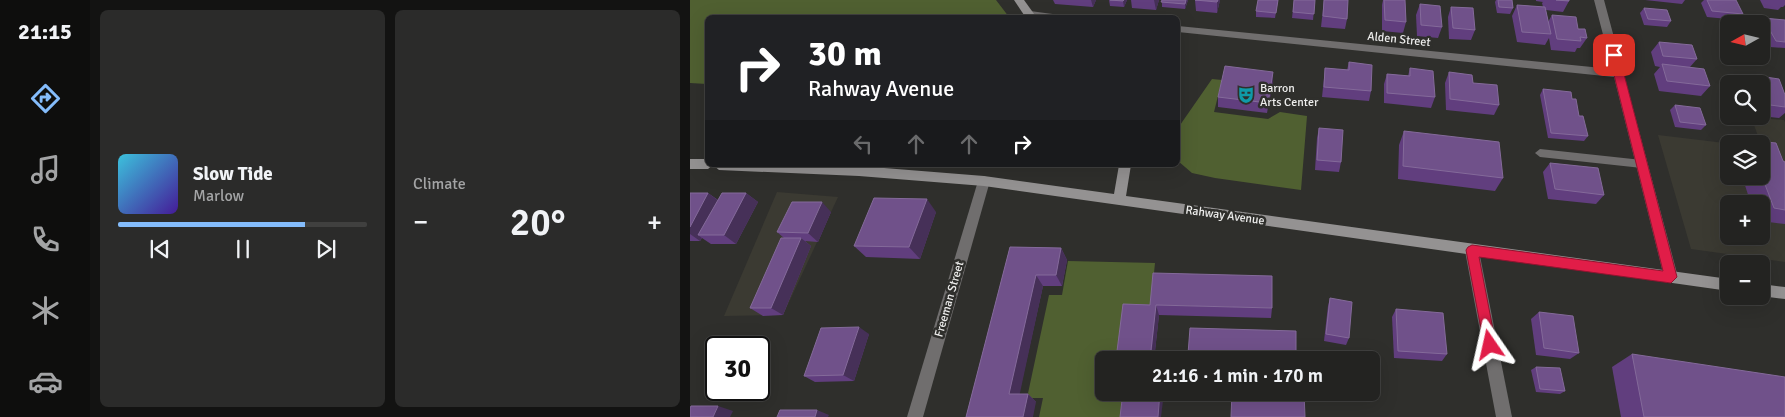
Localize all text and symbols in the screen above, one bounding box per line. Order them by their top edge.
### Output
north arrow [1720,15,1770,65]
map controls [1720,15,1770,305]
text: 21:15 [18,18,72,45]
street label: Alden Street [1367,29,1431,50]
text: 30 m [808,32,882,75]
pin [1593,34,1635,76]
icon: right [725,35,790,100]
icon: arrive [1600,41,1628,69]
text: Rahway Avenue [808,75,954,102]
button: search [1720,75,1770,125]
icon: directions [28,81,63,116]
place label: Barron Arts Center [1260,81,1319,110]
theatre icon: Barron Arts Center [1236,85,1256,105]
icon: left [849,130,877,158]
icon: ahead [902,130,930,158]
icon: ahead [955,130,983,158]
icon: right [1008,130,1036,158]
button: layers [1720,135,1770,185]
icon: music [28,152,63,187]
text: Slow Tide [193,162,273,186]
text: Climate [413,174,466,194]
text: Marlow [193,186,244,206]
button: + [1720,195,1770,245]
text: 20° [510,199,565,246]
street label: Rahway Avenue [1184,203,1265,228]
text: − [413,205,428,239]
text: + [647,205,662,239]
icon: phone [28,222,63,257]
icon: previous [146,235,174,263]
icon: pause [229,235,257,263]
icon: next [312,235,340,263]
button: − [1720,255,1770,305]
street label: Freeman Street [931,259,967,339]
icon: climate [28,293,63,328]
position arrow [1463,318,1515,370]
speed limit sign: 30 [705,336,770,401]
icon: car [28,364,63,399]
text: 21:16 · 1 min · 170 m [1152,364,1323,388]

